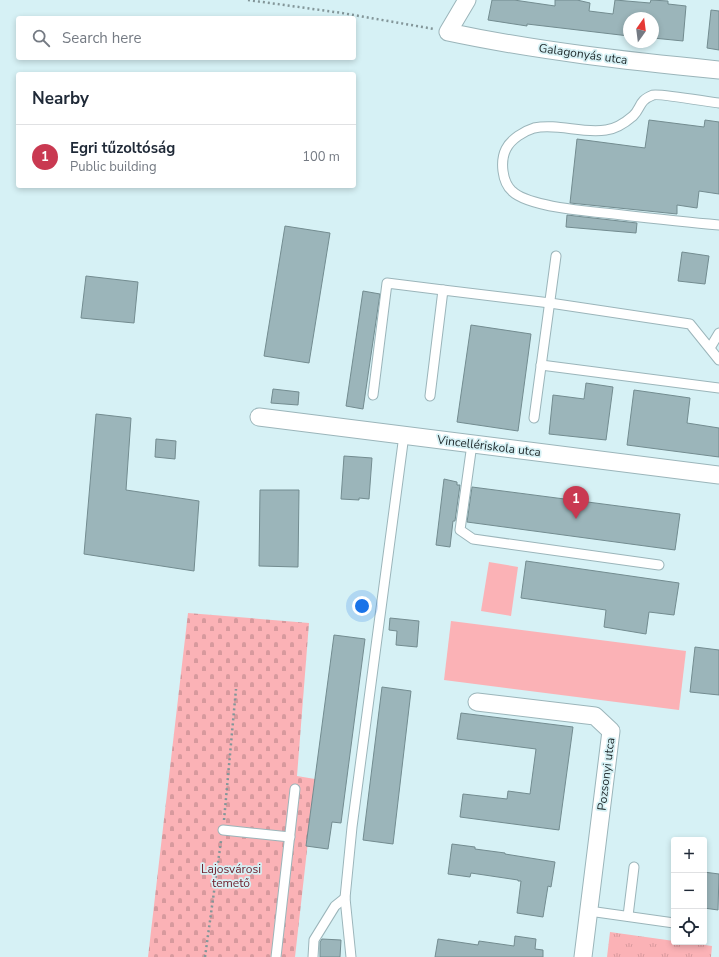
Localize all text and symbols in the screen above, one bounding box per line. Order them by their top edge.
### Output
north arrow [623,12,659,48]
search box [16,16,356,60]
icon: search [30,27,52,49]
text: Search here [62,28,142,48]
street label: Galagonyás utca [538,40,628,68]
text: Nearby [32,87,89,110]
text: Egri tűzoltóság [70,138,175,158]
text: 1 [41,148,49,166]
text: 100 m [302,148,340,166]
text: Public building [70,158,157,176]
street label: Vincellériskola utca [435,432,542,460]
pin: 1 [563,486,589,519]
your location [352,596,372,616]
street label: Pozsonyi utca [594,737,618,811]
map controls [671,837,707,945]
button: + [671,837,707,873]
park label: Lajosvárosi temető [201,861,261,891]
button: − [671,873,707,909]
button: locate [671,909,707,945]

